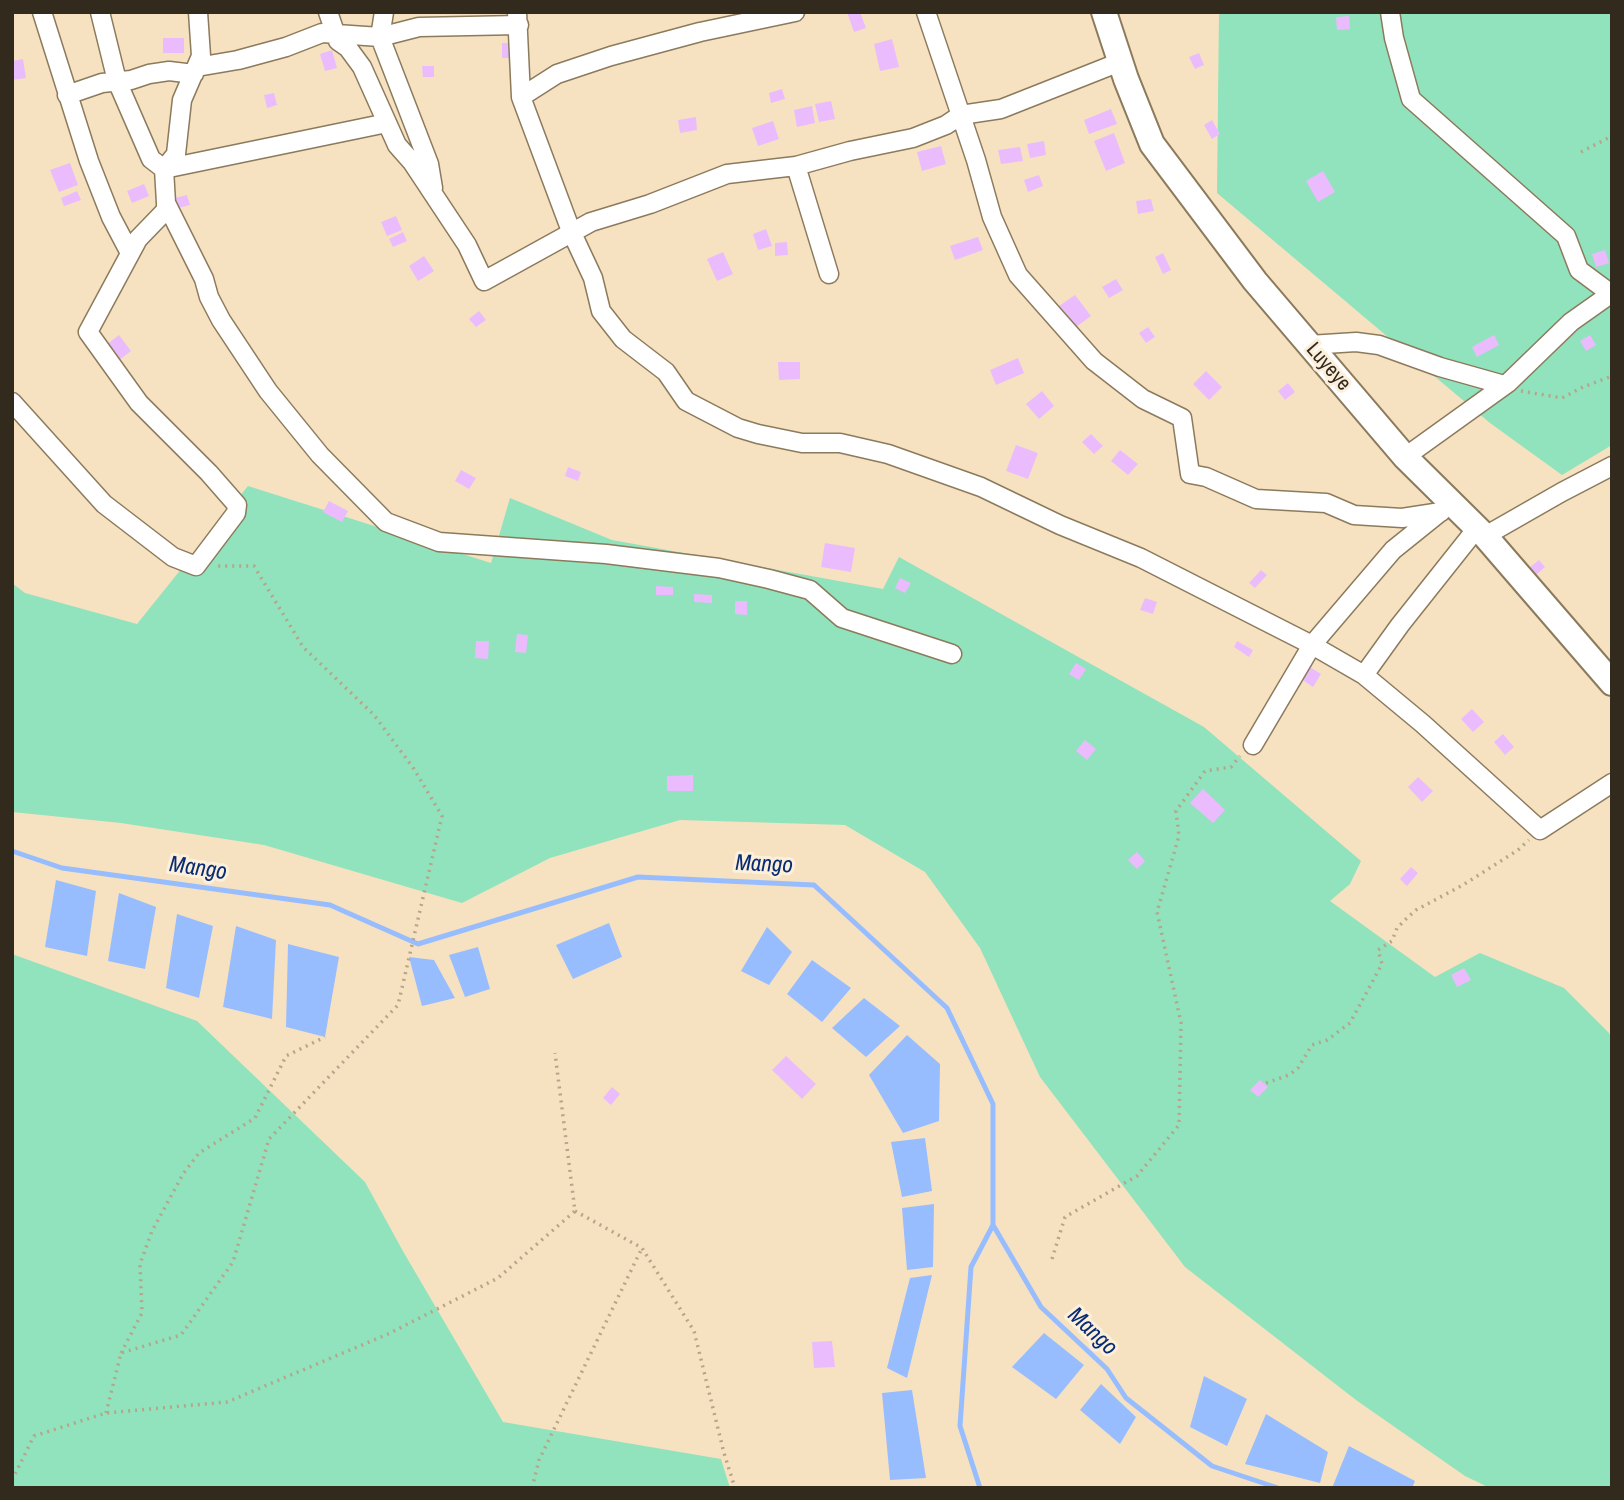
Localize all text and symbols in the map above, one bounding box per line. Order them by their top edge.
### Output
street label: Luyeye [1300,338,1356,396]
water label: Mango [734,850,794,880]
water label: Mango [168,851,228,887]
water label: Mango [1062,1302,1122,1362]

